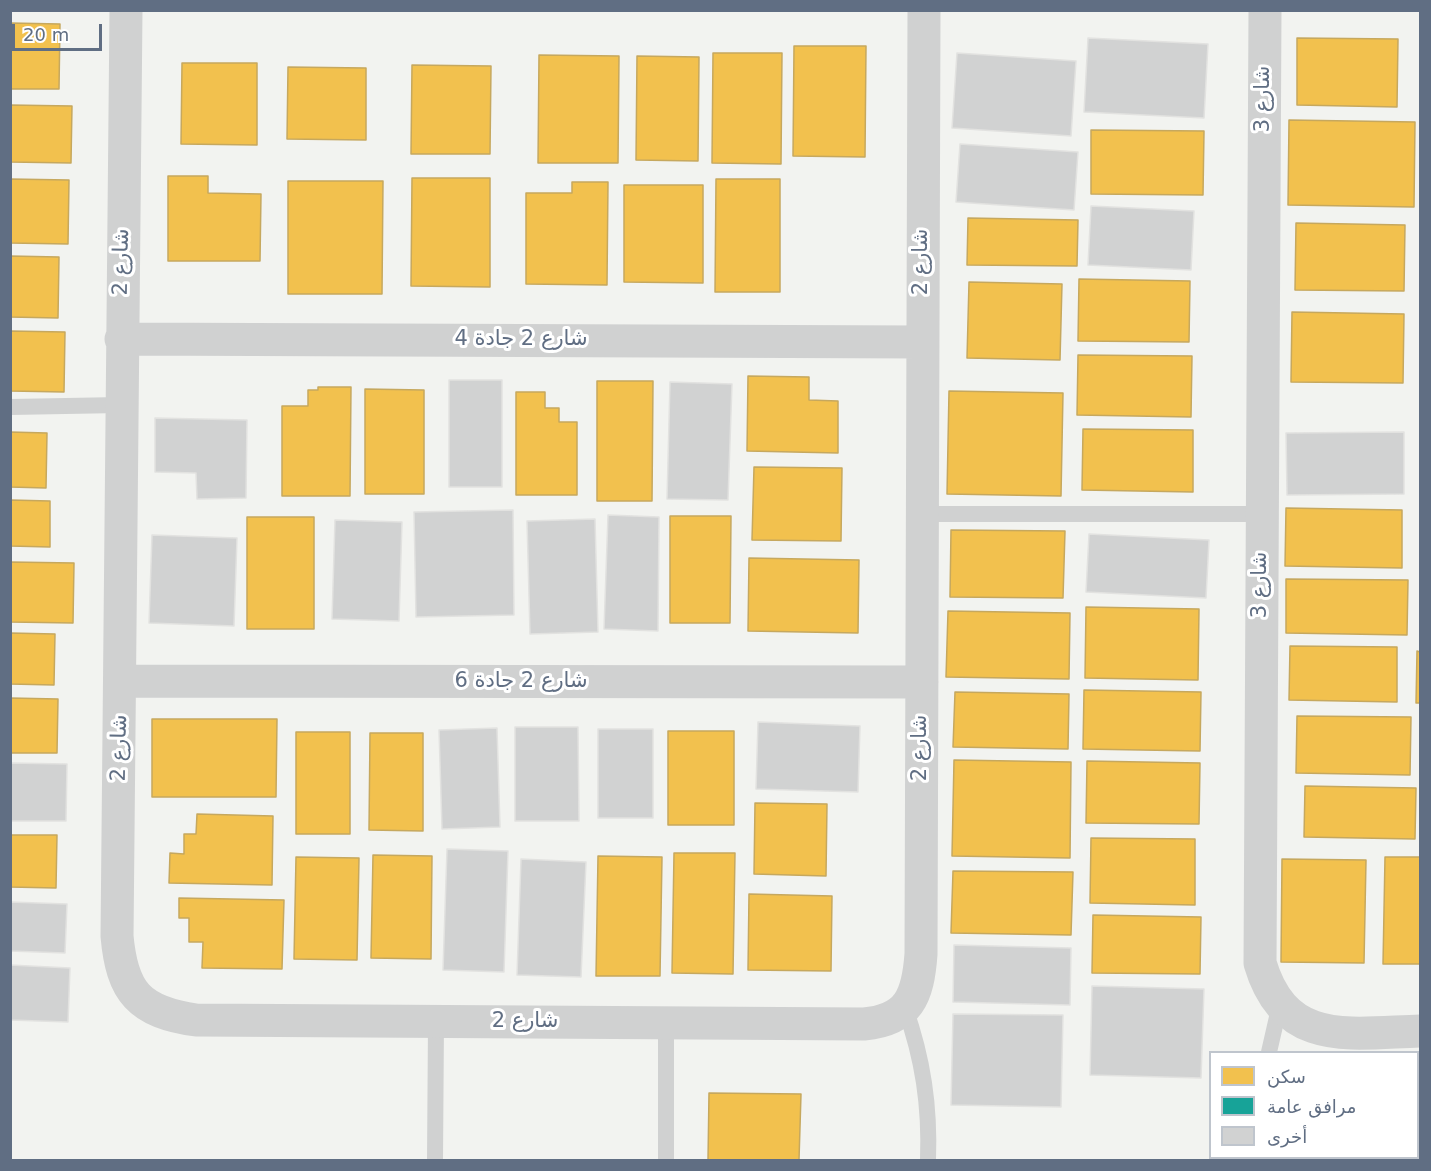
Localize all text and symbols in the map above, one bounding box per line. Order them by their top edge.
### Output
scale bar [15,12,105,50]
text: 20 m [23,24,69,45]
street label: شارع 3 [1251,66,1277,132]
street label: شارع 2 [109,228,135,296]
street label: شارع 2 [909,229,935,295]
street label: شارع 2 جادة 4 [454,327,588,353]
street label: شارع 3 [1248,552,1274,618]
street label: شارع 2 جادة 6 [454,669,588,695]
street label: شارع 2 [107,714,133,782]
street label: شارع 2 [908,715,934,781]
street label: شارع 2 [492,1009,558,1035]
legend [1209,1051,1419,1159]
text: سكن [1267,1066,1306,1087]
text: مرافق عامة [1267,1096,1356,1117]
text: أخرى [1267,1126,1307,1147]

